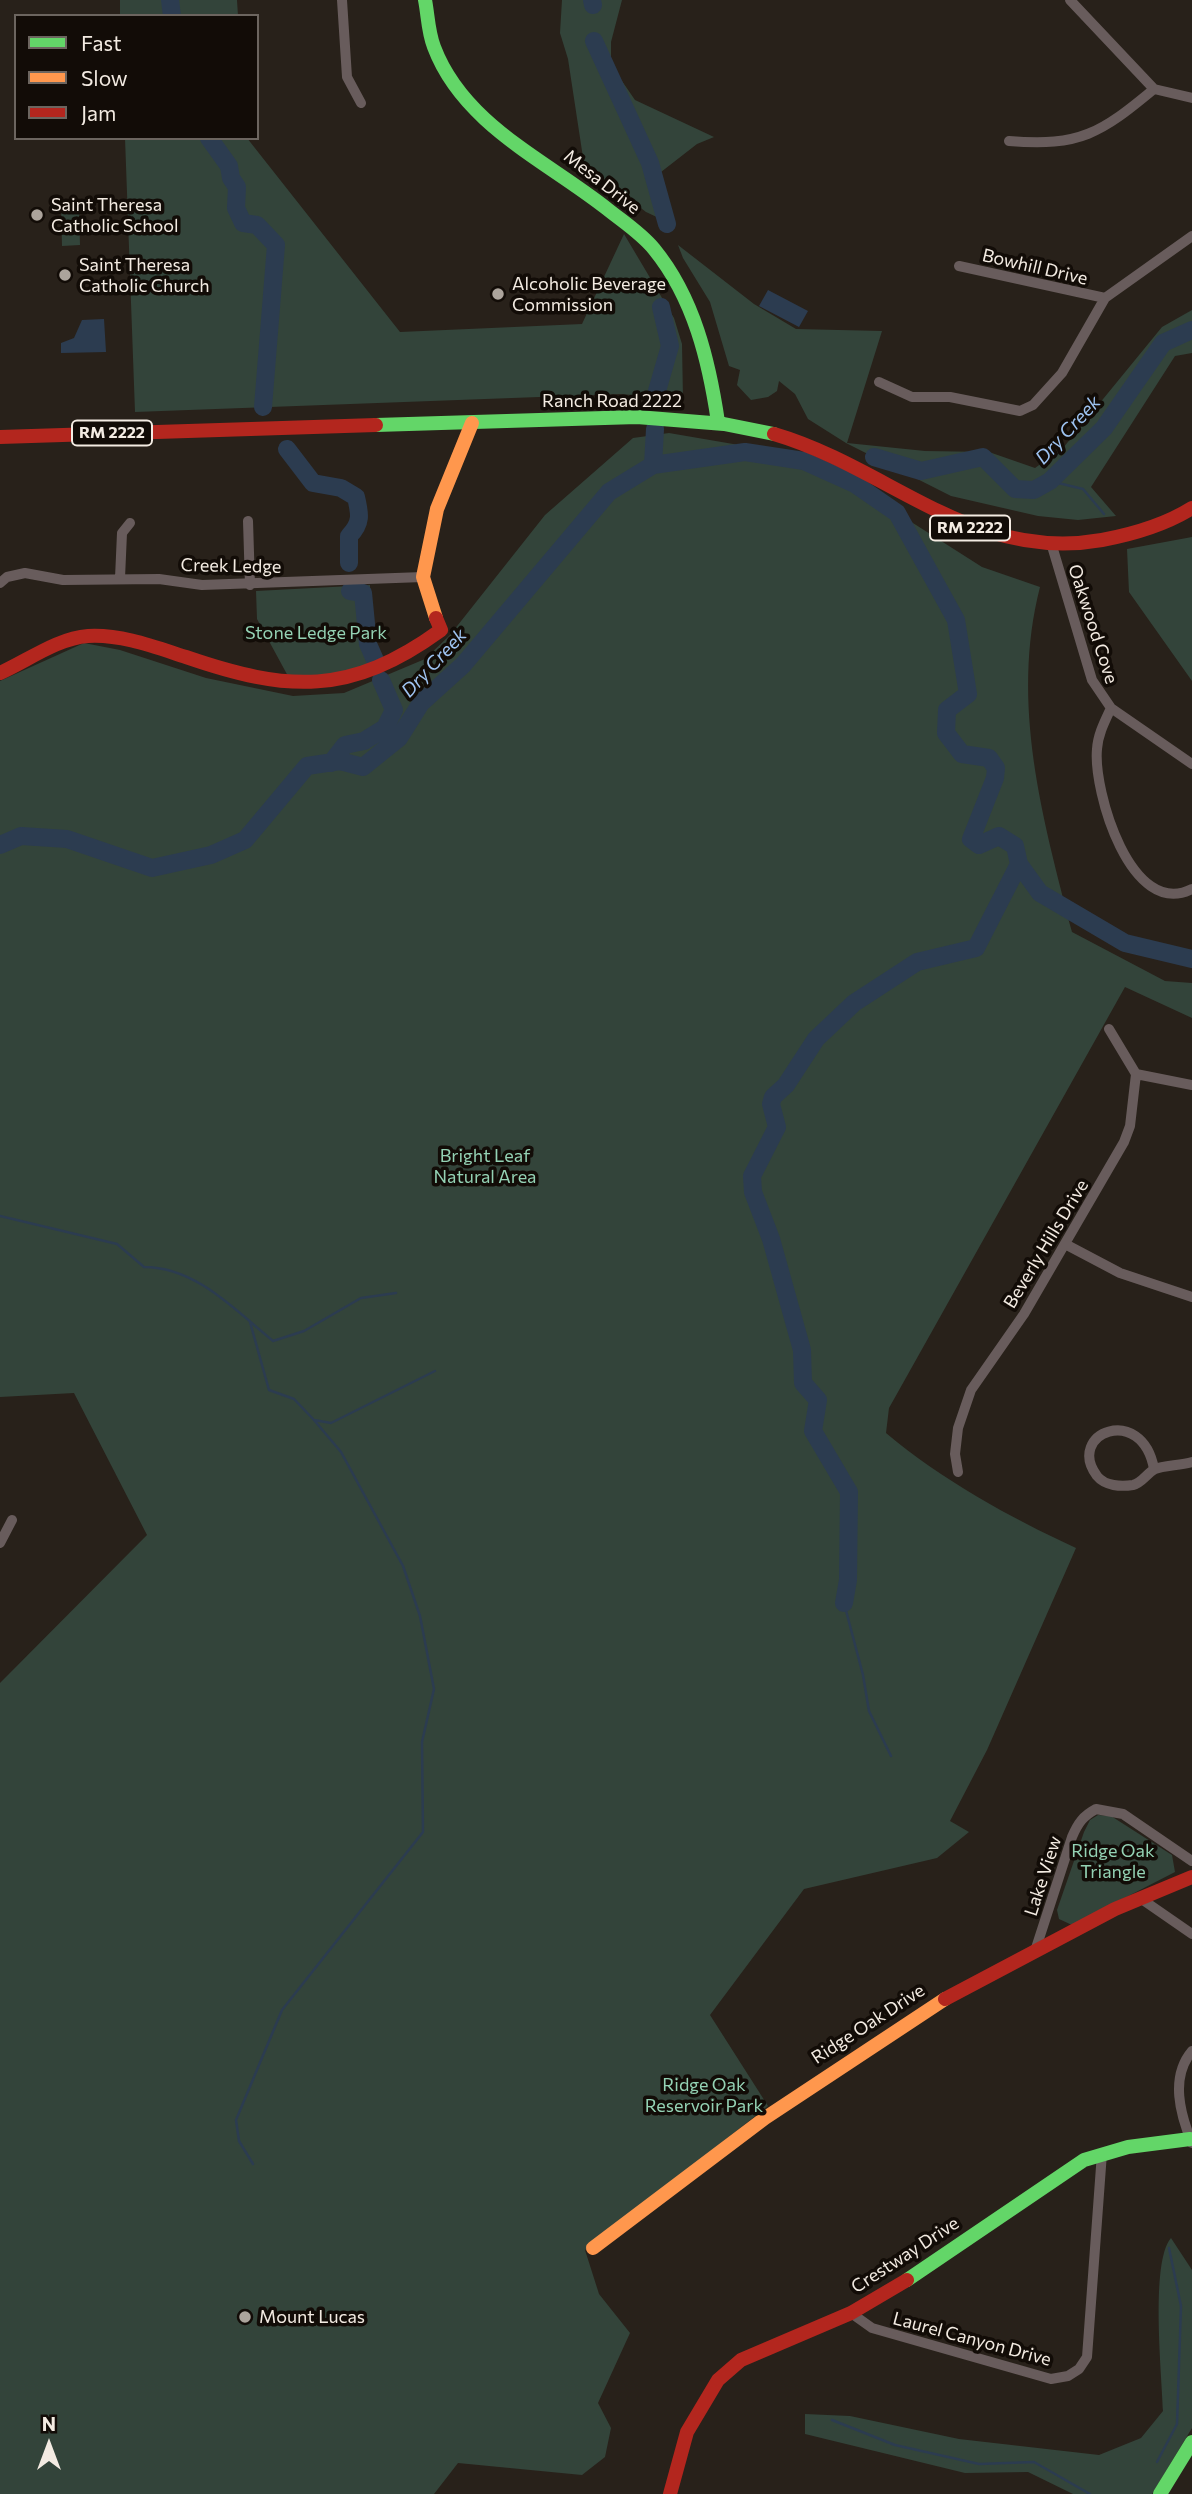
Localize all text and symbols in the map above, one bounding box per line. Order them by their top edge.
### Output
legend [14,14,259,140]
text: Fast [81,30,122,55]
text: Slow [81,65,128,90]
text: Jam [81,100,116,125]
street label: Mesa Drive [559,145,645,219]
place label: Saint Theresa Catholic School [51,194,179,236]
marker: Saint Theresa Catholic School [29,207,45,223]
street label: Bowhill Drive [980,244,1090,290]
place label: Saint Theresa Catholic Church [79,254,210,296]
marker: Saint Theresa Catholic Church [57,267,73,283]
place label: Alcoholic Beverage Commission [512,273,666,316]
marker: Alcoholic Beverage Commission [490,286,506,302]
street label: Ranch Road 2222 [542,390,682,412]
water label: Dry Creek [1030,391,1106,469]
road number: RM 2222 [72,420,152,446]
road number: RM 2222 [930,516,1010,540]
street label: Creek Ledge [180,554,282,578]
street label: Oakwood Cove [1063,561,1123,687]
park label: Stone Ledge Park [245,622,387,644]
water label: Dry Creek [396,624,472,702]
park label: Bright Leaf Natural Area [433,1145,537,1188]
street label: Beverly Hills Drive [999,1176,1093,1312]
street label: Lake View [1020,1833,1066,1919]
park label: Ridge Oak Triangle [1071,1840,1155,1882]
street label: Ridge Oak Drive [807,1979,929,2069]
park label: Ridge Oak Reservoir Park [645,2074,763,2116]
street label: Crestway Drive [847,2212,963,2298]
place label: Mount Lucas [259,2306,365,2328]
street label: Laurel Canyon Drive [890,2307,1054,2371]
marker: Mount Lucas [237,2309,253,2325]
north arrow [14,2410,84,2480]
text: N [42,2412,56,2435]

